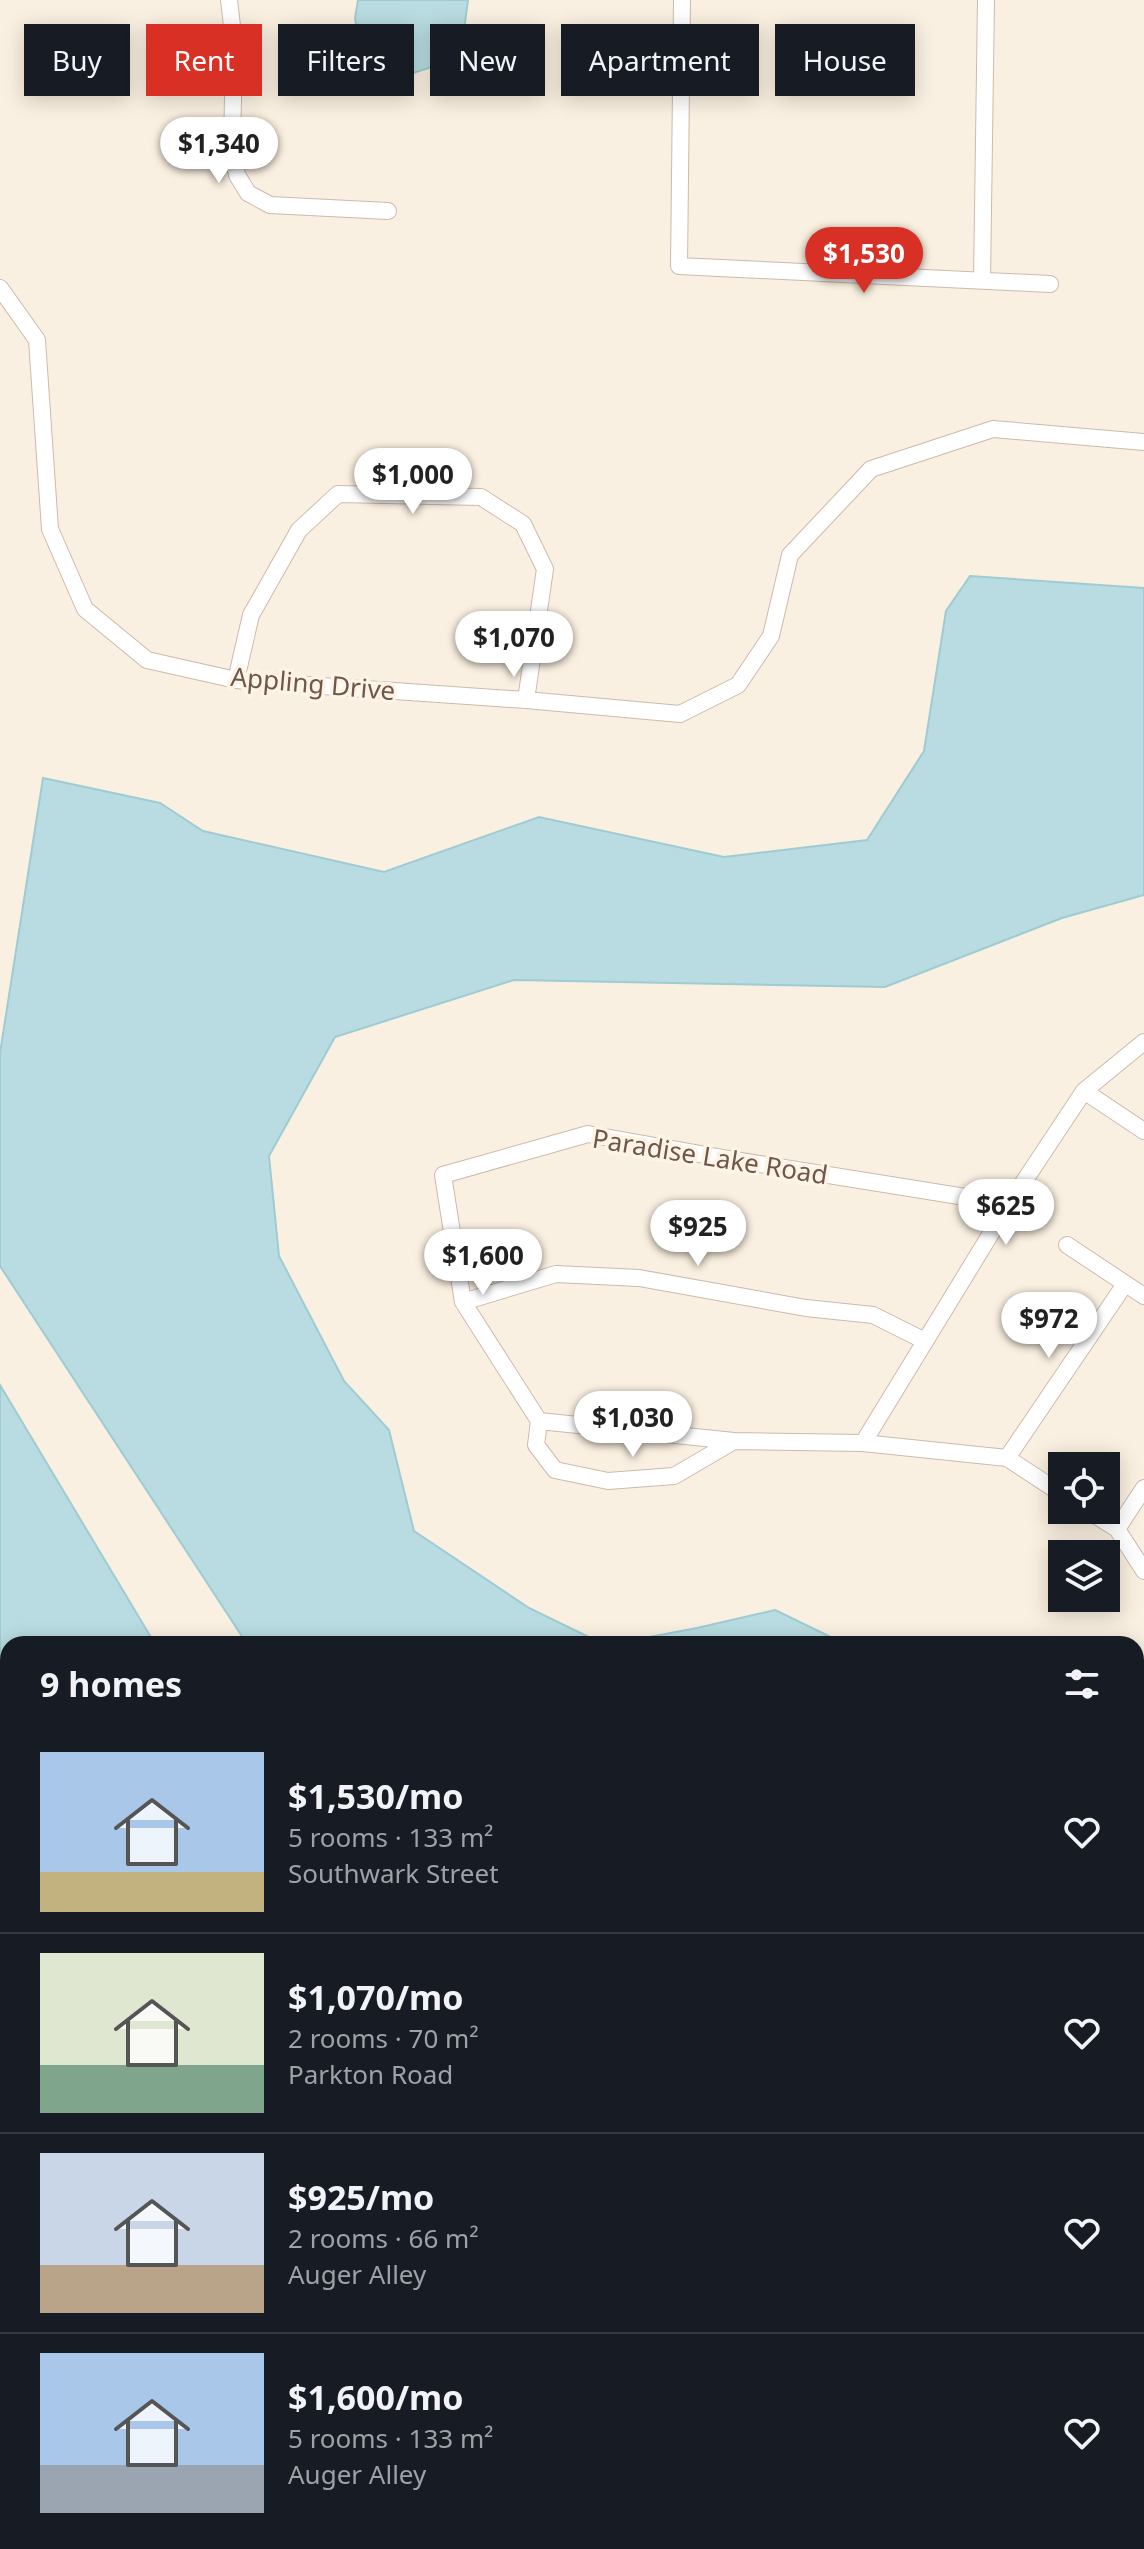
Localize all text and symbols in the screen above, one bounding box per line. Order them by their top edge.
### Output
chip: Buy [24,24,130,96]
chip: Rent [146,24,262,96]
chip: Filters [278,24,414,96]
chip: New [430,24,545,96]
chip: Apartment [561,24,759,96]
chip: House [775,24,915,96]
pin: $1,340 [154,117,284,185]
text: $1,340 [178,125,260,161]
pin: $1,530 [799,227,929,295]
text: $1,530 [823,235,905,271]
pin: $1,000 [348,448,478,516]
text: $1,000 [372,456,454,492]
pin: $1,070 [449,611,579,679]
text: $1,070 [473,619,555,655]
street label: Appling Drive [229,658,397,708]
street label: Paradise Lake Road [590,1120,830,1192]
pin: $625 [959,1179,1053,1247]
text: $625 [976,1187,1036,1223]
pin: $925 [651,1200,745,1268]
text: $925 [668,1208,728,1244]
pin: $1,600 [418,1229,548,1297]
text: $1,600 [442,1237,524,1273]
pin: $972 [1002,1292,1096,1360]
text: $972 [1019,1300,1079,1336]
pin: $1,030 [568,1391,698,1459]
text: $1,030 [592,1399,674,1435]
map controls [1048,1452,1120,1612]
button: locate [1048,1452,1120,1524]
button: layers [1048,1540,1120,1612]
text: 9 homes [40,1661,182,1707]
icon: filters [1060,1662,1104,1706]
text: $1,530/mo [288,1773,463,1819]
icon: home [104,1784,200,1880]
icon: heart [1060,1810,1104,1854]
text: 5 rooms · 133 m² [288,1819,493,1855]
text: Southwark Street [288,1855,499,1891]
text: $1,070/mo [288,1974,463,2020]
icon: home [104,1985,200,2081]
icon: heart [1060,2011,1104,2055]
text: 2 rooms · 70 m² [288,2020,478,2056]
text: Parkton Road [288,2056,453,2092]
text: $925/mo [288,2174,434,2220]
icon: home [104,2185,200,2281]
icon: heart [1060,2211,1104,2255]
text: 2 rooms · 66 m² [288,2220,478,2256]
text: Auger Alley [288,2256,426,2292]
text: $1,600/mo [288,2374,463,2420]
icon: home [104,2385,200,2481]
icon: heart [1060,2411,1104,2455]
text: 5 rooms · 133 m² [288,2420,493,2456]
text: Auger Alley [288,2456,426,2492]

